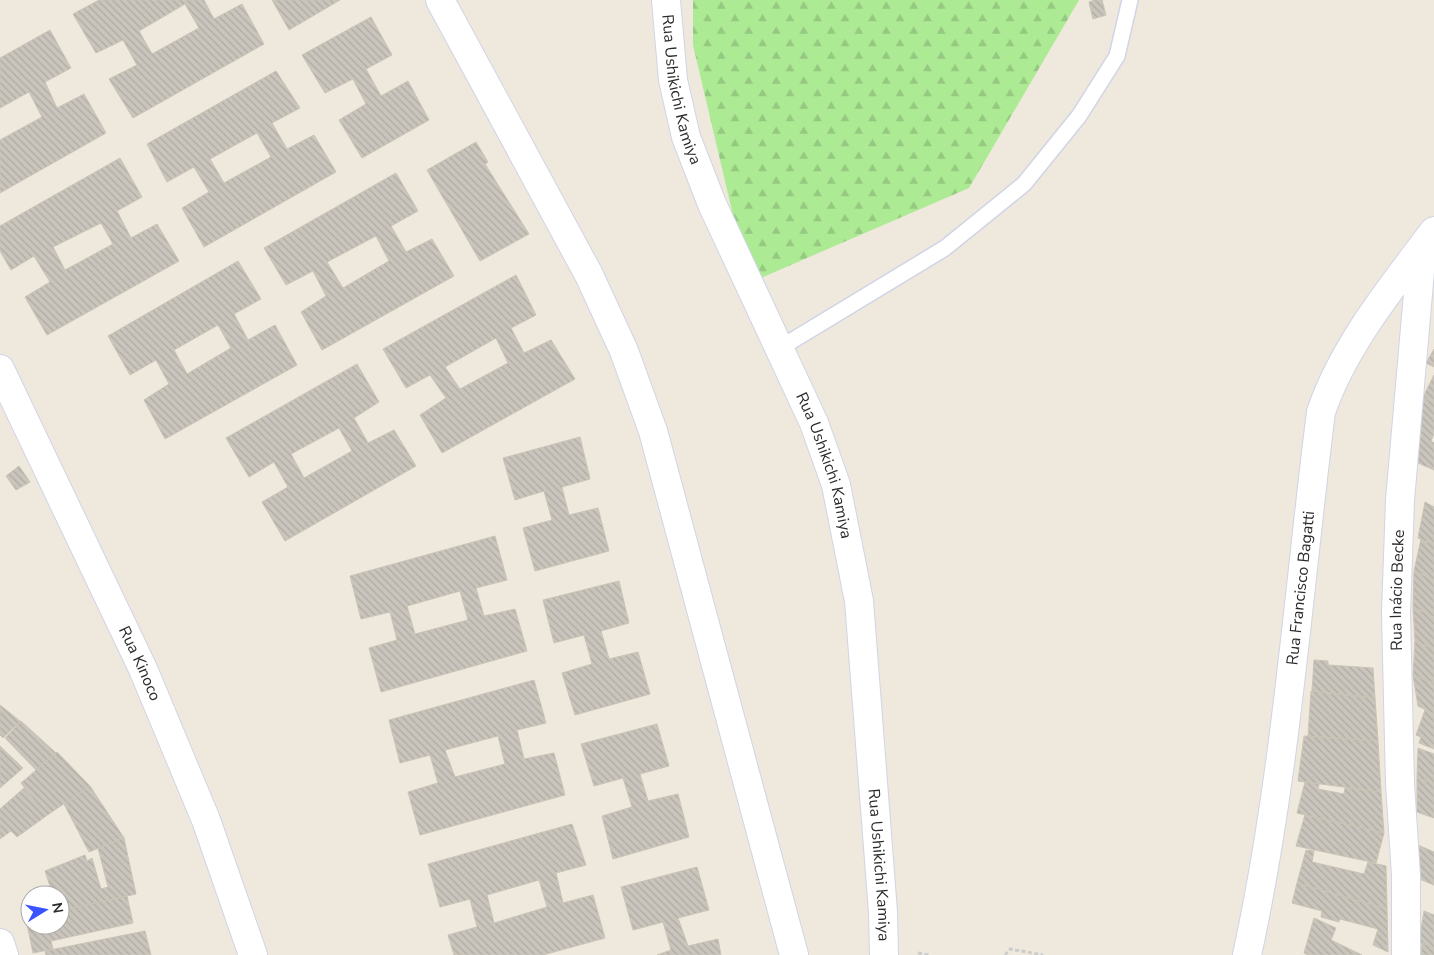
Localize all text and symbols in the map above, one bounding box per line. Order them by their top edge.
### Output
street label: Rua Ushikichi Kamiya [656,13,707,168]
street label: Rua Ushikichi Kamiya [790,389,857,541]
street label: Rua Francisco Bagatti [1281,510,1320,666]
street label: Rua Inácio Becke [1385,529,1410,651]
street label: Rua Kinoco [113,622,166,704]
street label: Rua Ushikichi Kamiya [863,788,895,942]
north arrow [20,885,70,935]
text: N [47,901,68,915]

